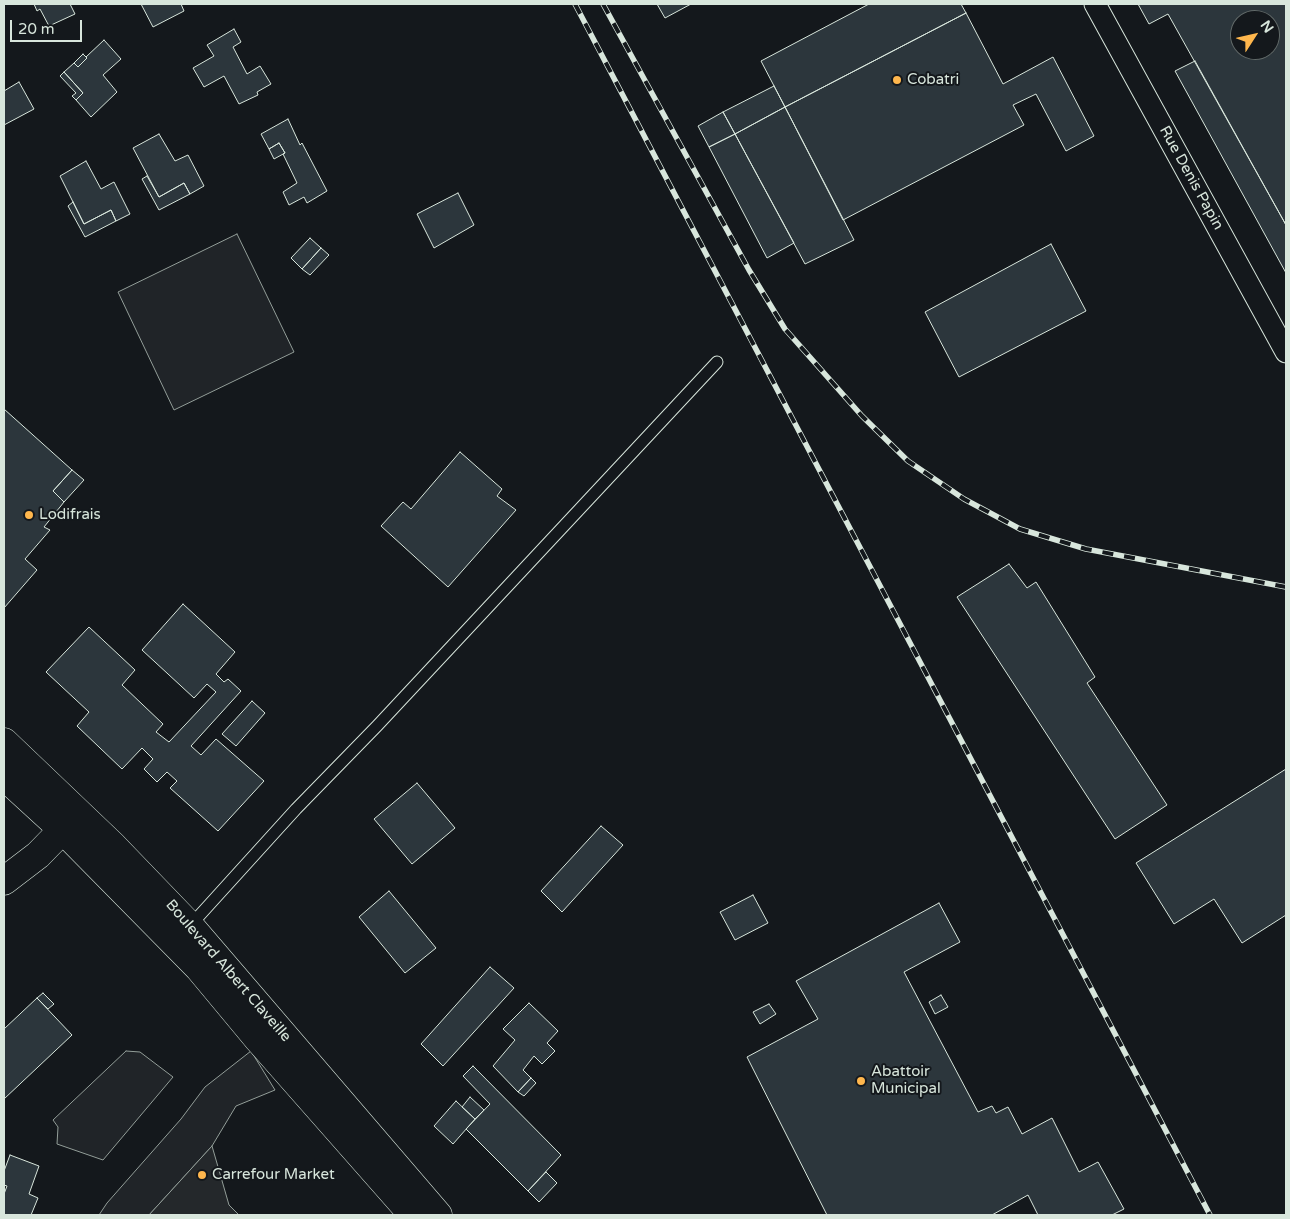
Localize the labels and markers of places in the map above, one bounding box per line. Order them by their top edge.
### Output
place label: Cobatri [907,71,959,89]
marker: Cobatri [891,74,903,86]
place label: Lodifrais [39,506,101,524]
marker: Lodifrais [23,509,35,521]
place label: Abattoir Municipal [871,1063,941,1098]
marker: Abattoir Municipal [855,1075,867,1087]
place label: Carrefour Market [212,1166,335,1184]
marker: Carrefour Market [196,1169,208,1181]

